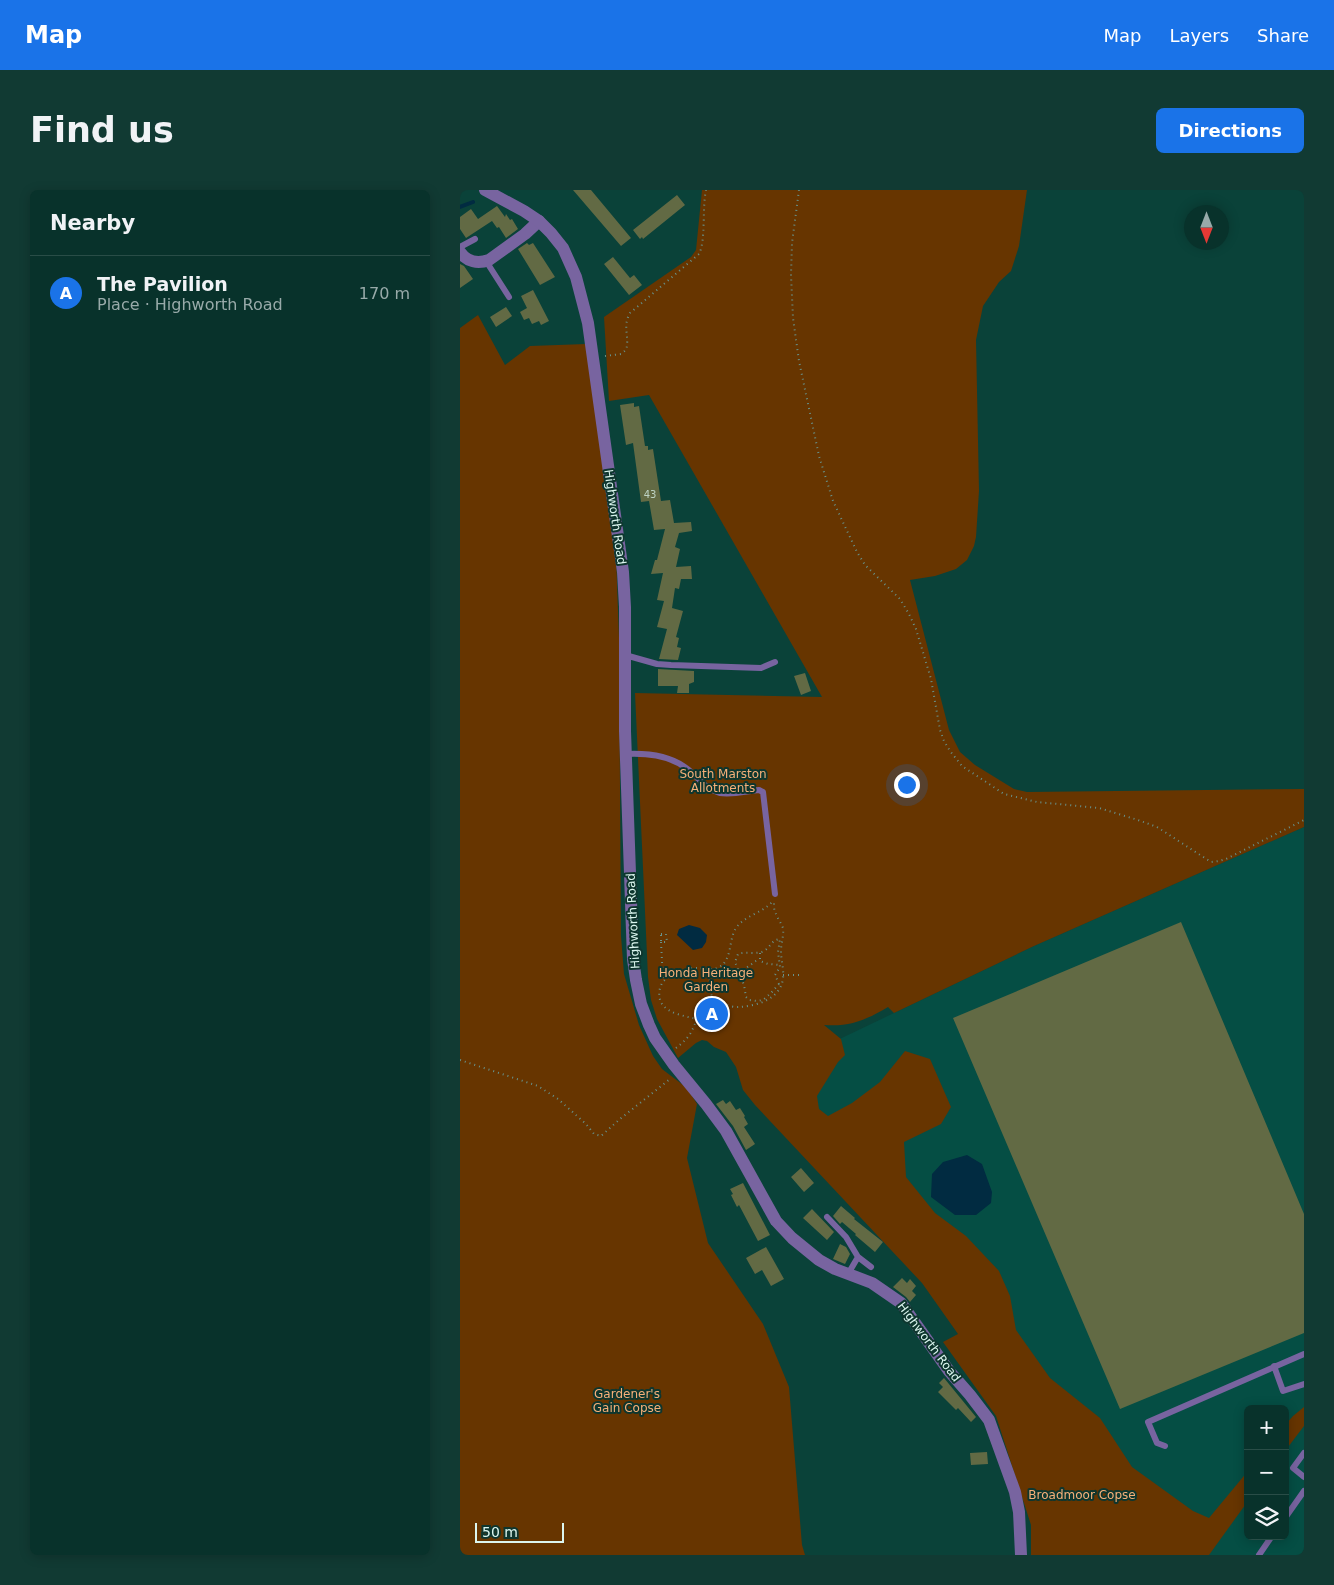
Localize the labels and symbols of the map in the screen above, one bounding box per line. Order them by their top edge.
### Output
north arrow [1184,205,1229,250]
street label: Highworth Road [601,469,629,565]
house number: 43 [644,489,656,500]
park label: South Marston Allotments [679,767,767,795]
your location [894,772,920,798]
street label: Highworth Road [623,873,643,969]
park label: Honda Heritage Garden [659,966,753,994]
pin: A [696,995,728,1033]
street label: Highworth Road [895,1299,963,1385]
park label: Gardener's Gain Copse [593,1387,661,1415]
park label: Broadmoor Copse [1028,1488,1136,1502]
scale bar [475,1520,564,1543]

